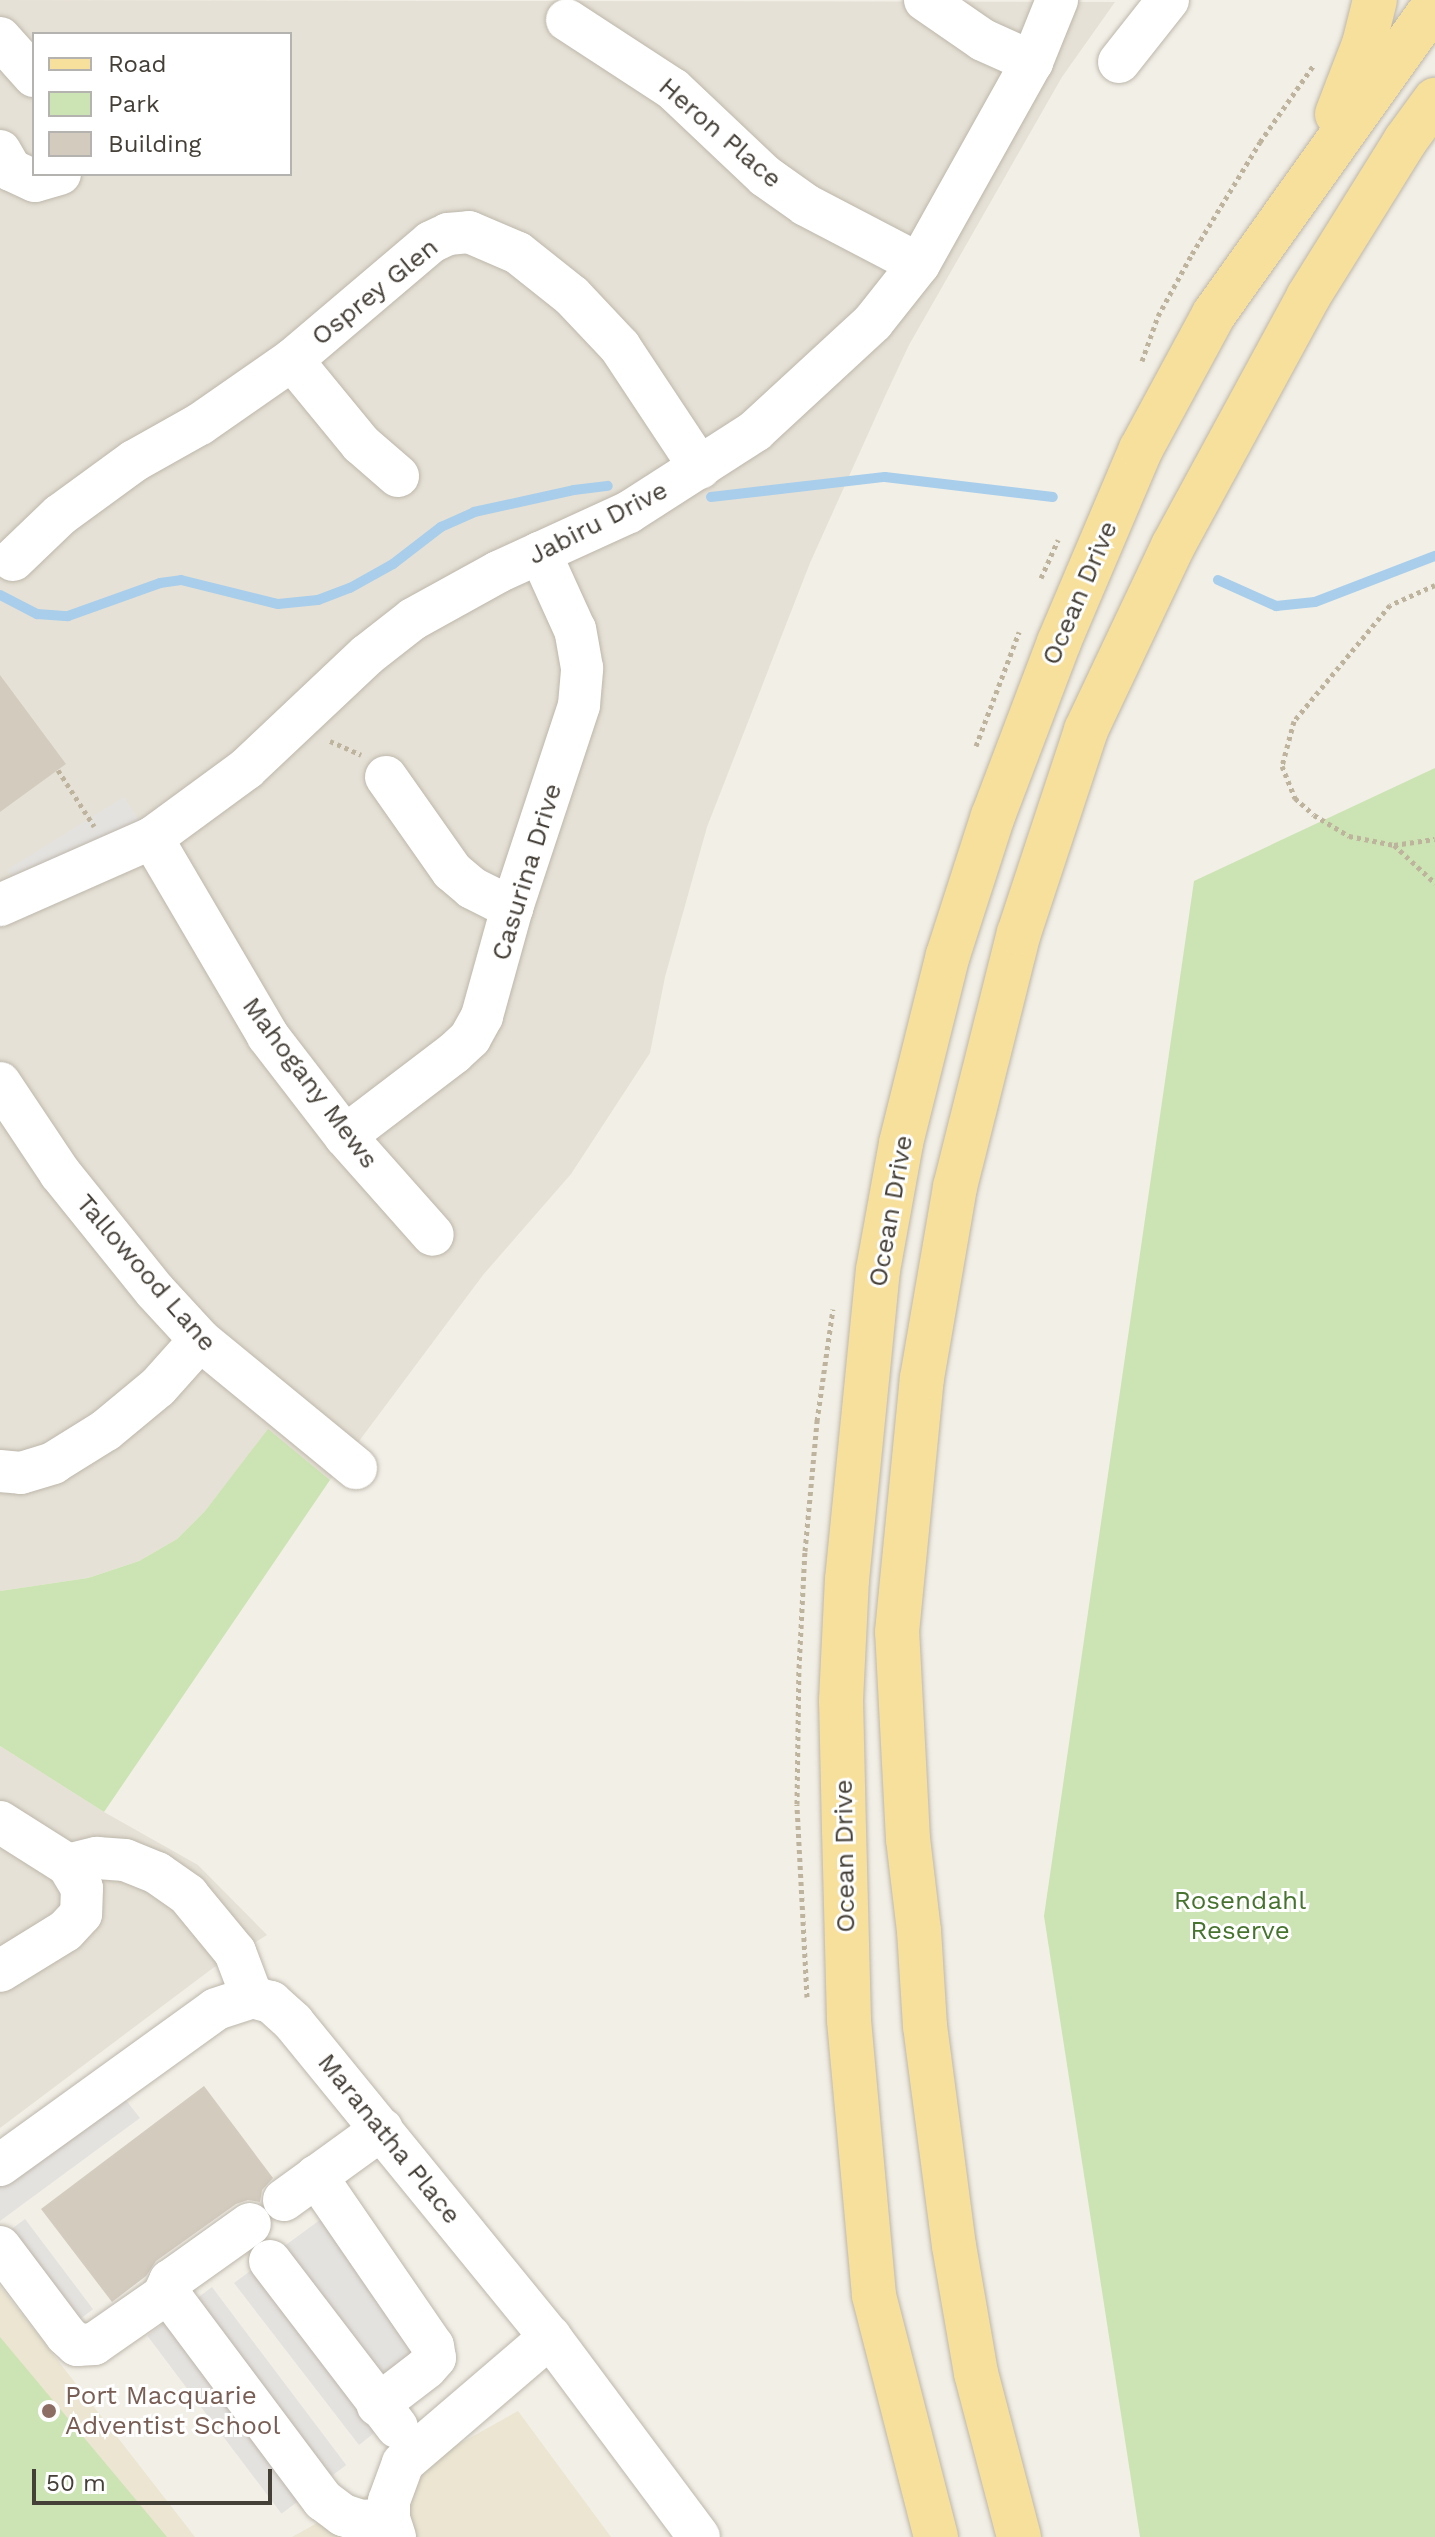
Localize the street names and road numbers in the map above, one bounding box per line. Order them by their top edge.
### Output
street label: Heron Place [652,71,788,195]
street label: Osprey Glen [305,231,445,353]
street label: Jabiru Drive [523,475,673,571]
street label: Ocean Drive [1036,516,1124,670]
street label: Casurina Drive [485,779,569,965]
street label: Mahogany Mews [235,991,385,1175]
street label: Ocean Drive [862,1133,920,1289]
street label: Tallowood Lane [69,1188,223,1358]
street label: Ocean Drive [828,1779,862,1933]
street label: Maranatha Place [311,2047,467,2231]

